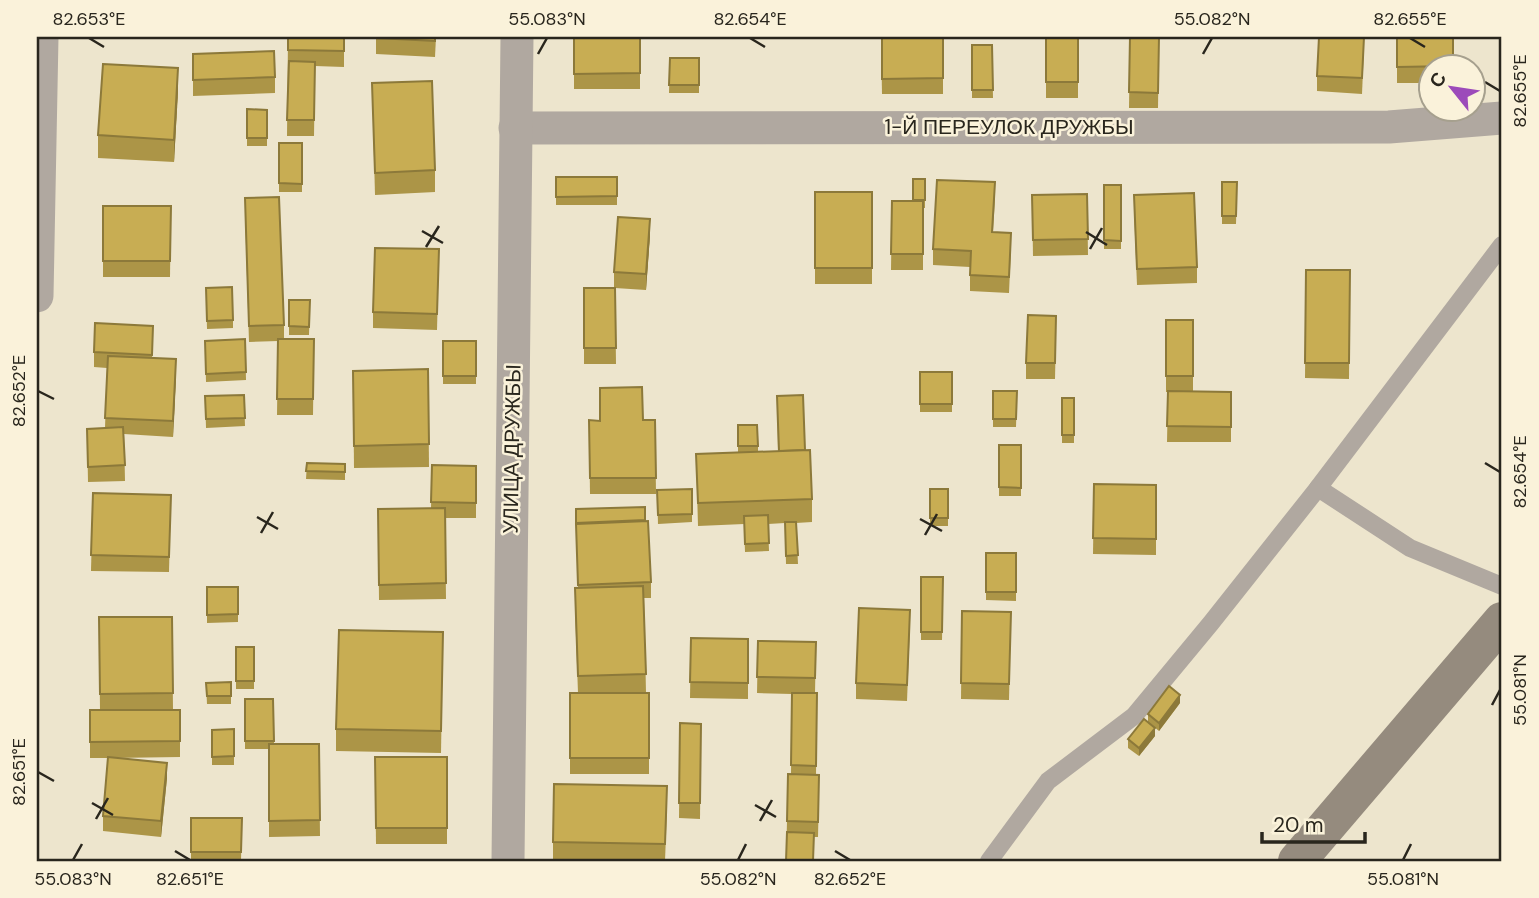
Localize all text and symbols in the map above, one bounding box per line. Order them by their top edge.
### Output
text: 82.653°E [53,7,125,31]
text: 55.083°N [508,7,586,31]
text: 82.654°E [713,7,787,31]
text: 55.082°N [1174,7,1250,31]
text: 82.655°E [1373,7,1447,31]
north arrow [1416,52,1486,122]
text: 82.655°E [1508,54,1532,128]
text: С [1423,67,1452,92]
street label: 1-Й ПЕРЕУЛОК ДРУЖБЫ [884,113,1134,141]
text: 82.652°E [7,355,31,427]
street label: УЛИЦА ДРУЖБЫ [497,364,527,534]
text: 82.654°E [1508,435,1532,509]
text: 55.081°N [1508,654,1532,726]
text: 82.651°E [7,738,31,806]
scale bar [1262,800,1366,844]
text: 20 m [1273,811,1324,839]
text: 55.083°N [34,867,112,891]
text: 82.651°E [156,867,224,891]
text: 55.082°N [700,867,776,891]
text: 82.652°E [814,867,886,891]
text: 55.081°N [1367,867,1439,891]

